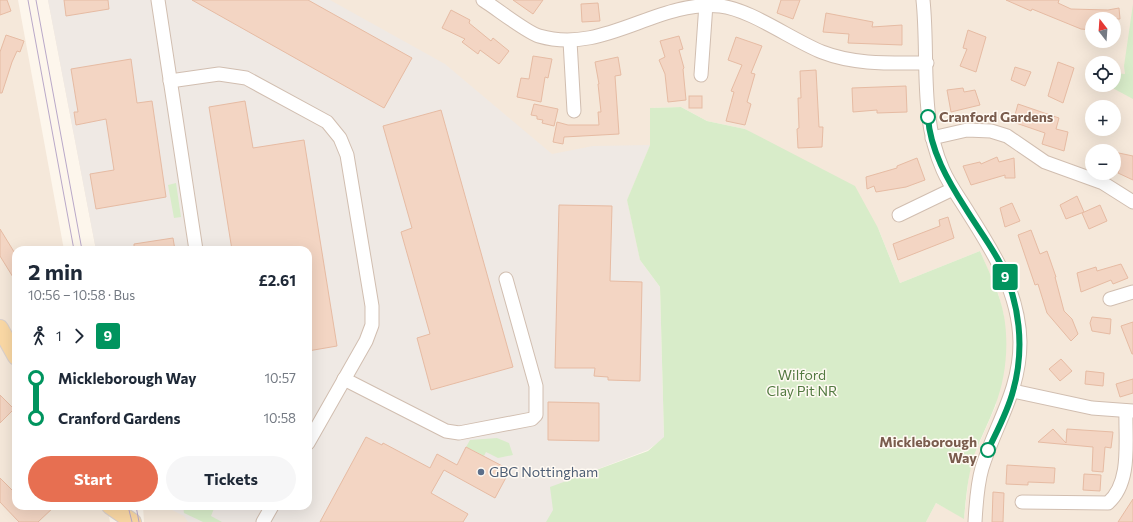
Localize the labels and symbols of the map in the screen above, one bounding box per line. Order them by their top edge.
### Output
north arrow [1085,12,1121,48]
place label: Cranford Gardens [939,108,1054,125]
marker: Cranford Gardens [920,109,936,125]
line badge: 9 [992,264,1018,290]
park label: Wilford Clay Pit NR [767,366,837,399]
place label: Mickleborough Way [879,433,977,466]
marker: Mickleborough Way [980,442,996,458]
place label: GBG Nottingham [489,463,598,480]
marker: GBG Nottingham [476,467,486,477]

